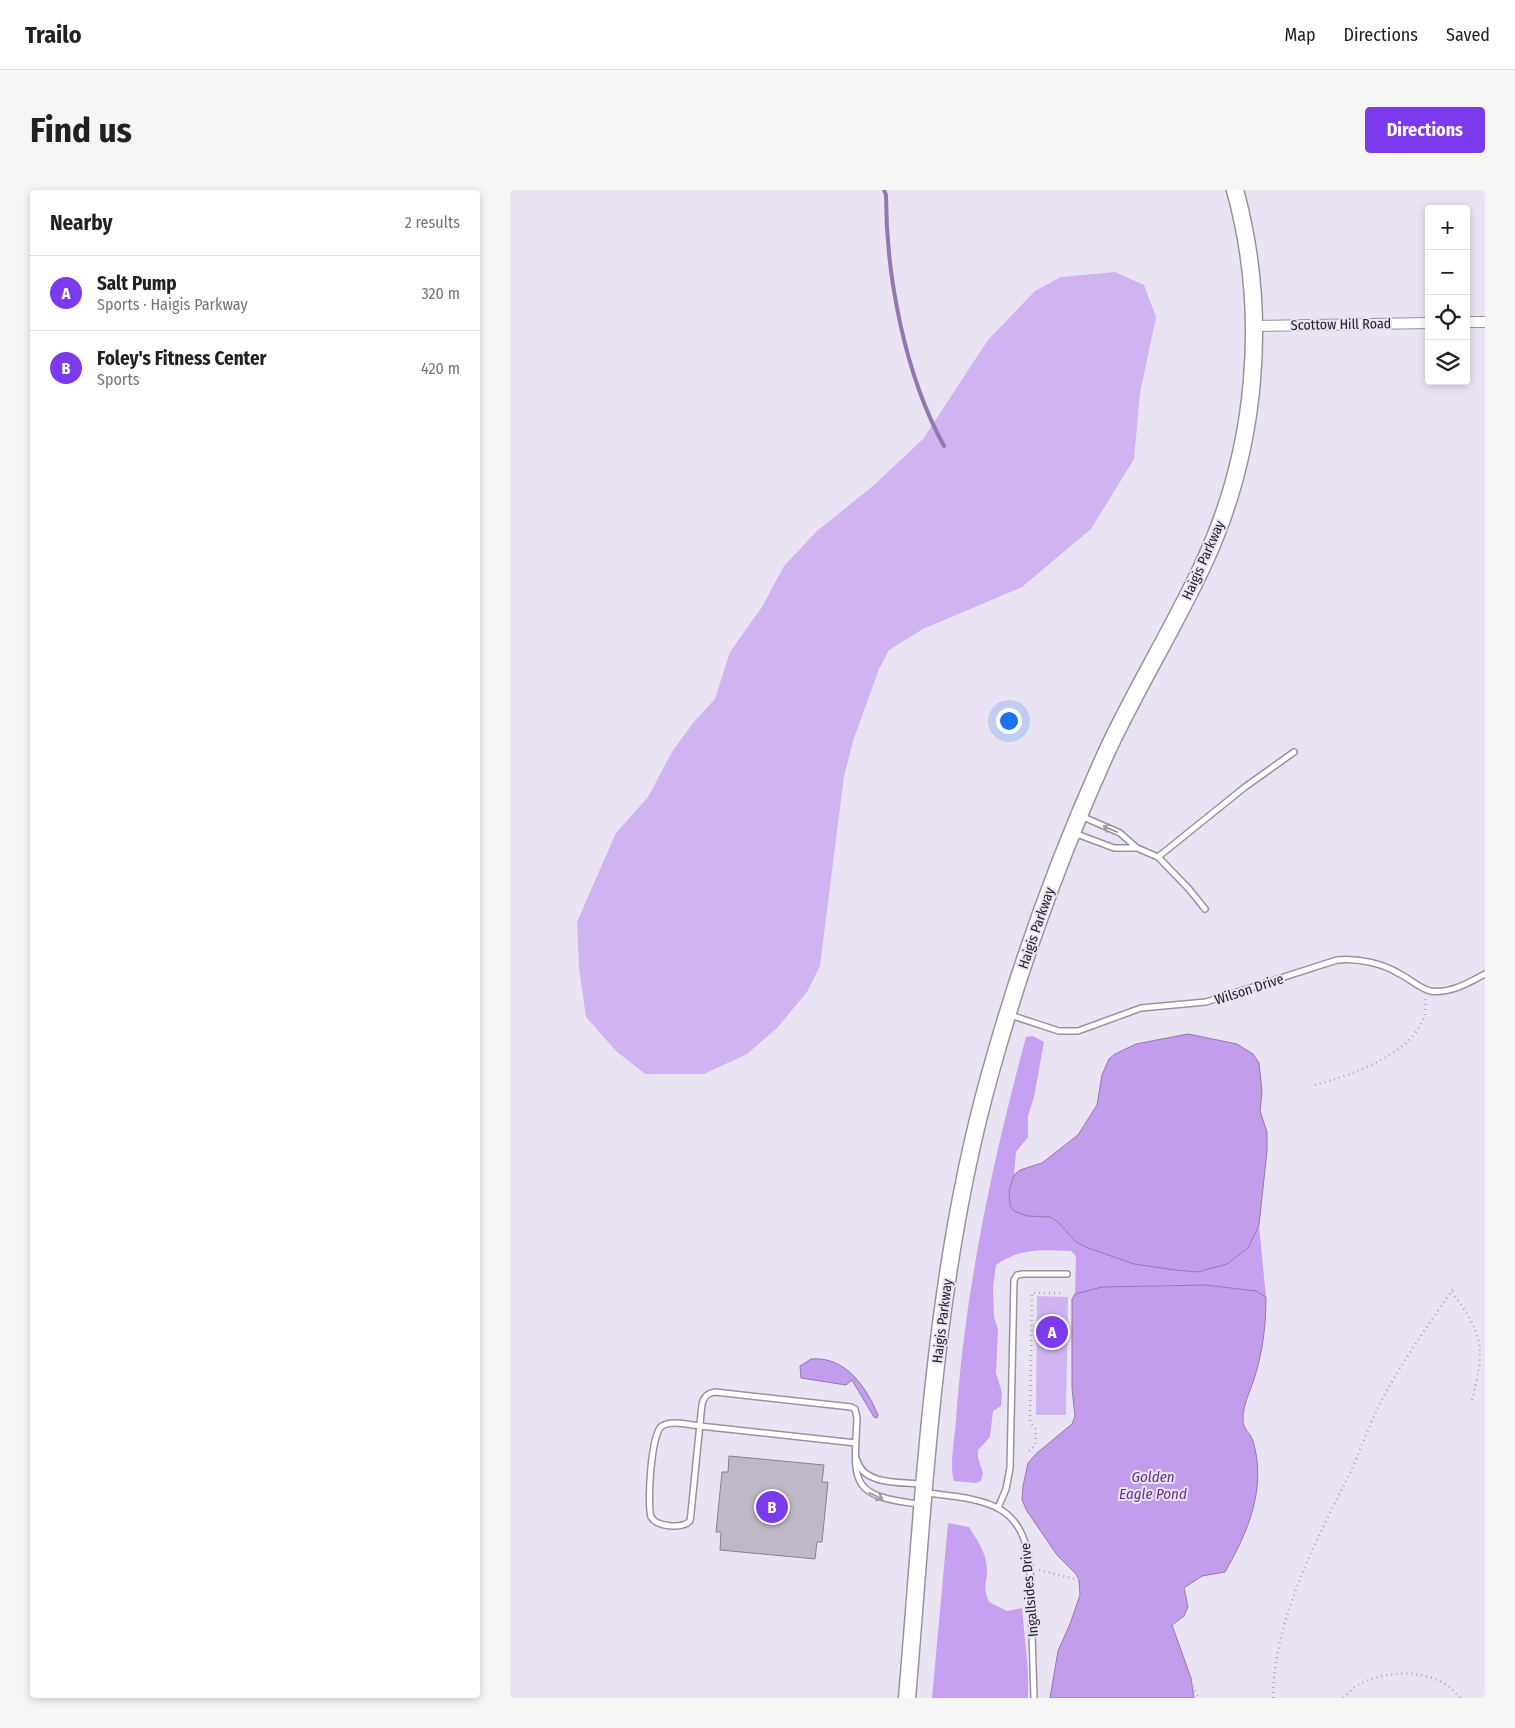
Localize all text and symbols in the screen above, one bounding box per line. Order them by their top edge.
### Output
text: Trailo [25,21,82,49]
text: Map [1284,24,1316,46]
text: Directions [1344,24,1418,46]
text: Saved [1446,24,1490,46]
button: Directions [1365,107,1485,153]
text: Find us [30,109,132,151]
map controls [1425,205,1470,385]
button: + [1425,205,1470,250]
text: Nearby [50,210,112,236]
text: 2 results [405,213,460,232]
button: − [1425,250,1470,295]
text: Salt Pump [97,272,177,295]
text: A [62,284,70,303]
text: 320 m [421,284,460,303]
text: Sports · Haigis Parkway [97,295,248,314]
button: locate [1425,295,1470,340]
street label: Scottow Hill Road [1291,315,1391,334]
button: layers [1425,340,1470,385]
text: Foley's Fitness Center [97,347,267,370]
text: B [62,359,70,378]
text: 420 m [421,359,460,378]
text: Sports [97,370,140,389]
street label: Haigis Parkway [1178,517,1229,602]
your location [996,708,1022,734]
one-way arrow [1103,823,1118,833]
street label: Haigis Parkway [1015,885,1059,971]
street label: Wilson Drive [1213,970,1286,1009]
street label: Haigis Parkway [929,1277,956,1364]
pin: A [1036,1313,1068,1351]
water label: Golden Eagle Pond [1119,1468,1187,1503]
pin: B [756,1488,788,1526]
one-way arrow [868,1491,883,1501]
street label: Ingallsides Drive [1017,1542,1042,1638]

